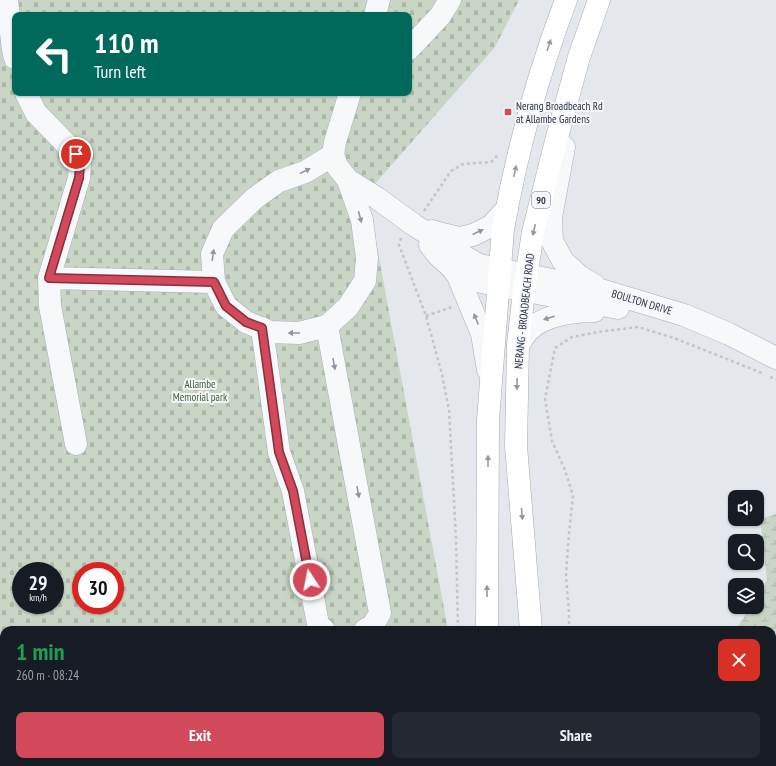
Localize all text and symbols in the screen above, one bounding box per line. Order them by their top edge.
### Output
text: 110 m [94,24,158,61]
icon: left [28,28,80,80]
one-way arrow [546,39,552,51]
text: Turn left [94,60,146,83]
place label: Nerang Broadbeach Rd at Allambe Gardens [516,99,603,126]
marker: Nerang Broadbeach Rd at Allambe Gardens [503,107,513,117]
pin [59,137,93,171]
icon: arrive [65,143,87,165]
one-way arrow [513,164,519,177]
one-way arrow [299,168,311,174]
road number: 90 [532,192,550,208]
one-way arrow [357,211,363,223]
one-way arrow [531,224,537,236]
one-way arrow [473,229,484,235]
one-way arrow [210,249,216,261]
street label: NERANG - BROADBEACH ROAD [511,252,537,369]
street label: BOULTON DRIVE [610,286,674,318]
one-way arrow [473,314,479,325]
one-way arrow [543,315,555,321]
one-way arrow [287,330,300,336]
one-way arrow [332,358,338,370]
park label: Allambe Memorial park [173,377,228,404]
one-way arrow [514,378,520,391]
one-way arrow [485,454,491,467]
one-way arrow [355,486,361,498]
map controls [728,490,764,614]
button: sound [728,490,764,526]
one-way arrow [518,508,525,520]
button: search [728,534,764,570]
position arrow [289,559,331,601]
speed limit sign: 30 [72,562,124,614]
text: 29 [28,570,48,596]
button: layers [728,578,764,614]
one-way arrow [484,584,490,597]
text: km/h [29,591,47,604]
text: 1 min [16,636,64,667]
button: close [718,639,760,681]
text: 260 m · 08:24 [16,667,79,684]
button: Exit [16,712,384,758]
button: Share [392,712,760,758]

